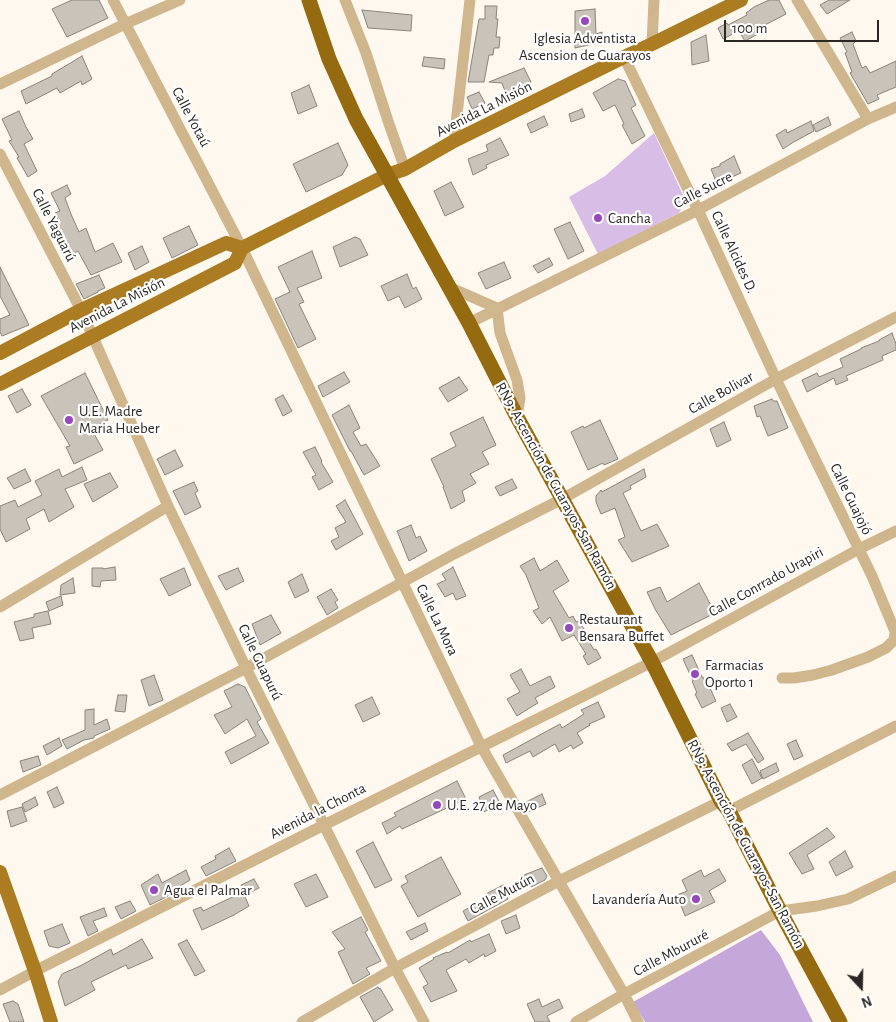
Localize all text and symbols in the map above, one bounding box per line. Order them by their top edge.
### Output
scale bar [726,10,881,42]
marker: Iglesia Adventista Ascension de Guarayos [579,15,591,27]
text: 100 m [732,21,767,36]
place label: Iglesia Adventista Ascension de Guarayos [519,29,651,64]
street label: Avenida La Misión [433,77,535,141]
street label: Calle Yotaú [168,84,214,150]
street label: Calle Sucre [671,168,735,212]
street label: Calle Yaguarú [28,185,80,265]
street label: Calle Alcides D. [707,208,761,296]
place label: Cancha [608,209,651,227]
marker: Cancha [592,212,604,224]
street label: Avenida La Misión [66,273,168,337]
street label: Calle Bolivar [685,368,757,418]
street label: RN9: Ascención de Guarayos-San Ramón [491,379,621,593]
place label: U.E. Madre Maria Hueber [79,402,159,437]
marker: U.E. Madre Maria Hueber [63,414,75,426]
street label: Calle Guajojó [826,460,876,538]
street label: Calle Conrrado Urapiri [706,543,826,621]
street label: Calle La Mora [412,581,462,659]
place label: Restaurant Bensara Buffet [579,610,664,645]
street label: Calle Guapurú [234,621,286,703]
marker: Restaurant Bensara Buffet [563,622,575,634]
place label: Farmacias Oporto 1 [705,656,763,691]
marker: Farmacias Oporto 1 [689,668,701,680]
street label: RN9: Ascención de Guarayos-San Ramón [683,736,809,952]
street label: Avenida la Chonta [267,779,369,843]
place label: U.E. 27 de Mayo [447,796,537,814]
marker: U.E. 27 de Mayo [431,799,443,811]
street label: Calle Mutún [467,869,537,919]
place label: Agua el Palmar [164,881,252,899]
marker: Agua el Palmar [148,884,160,896]
place label: Lavandería Auto [592,890,686,908]
marker: Lavandería Auto [690,893,702,905]
street label: Calle Mbururé [630,926,712,980]
north arrow [836,962,886,1012]
text: N [859,993,873,1009]

